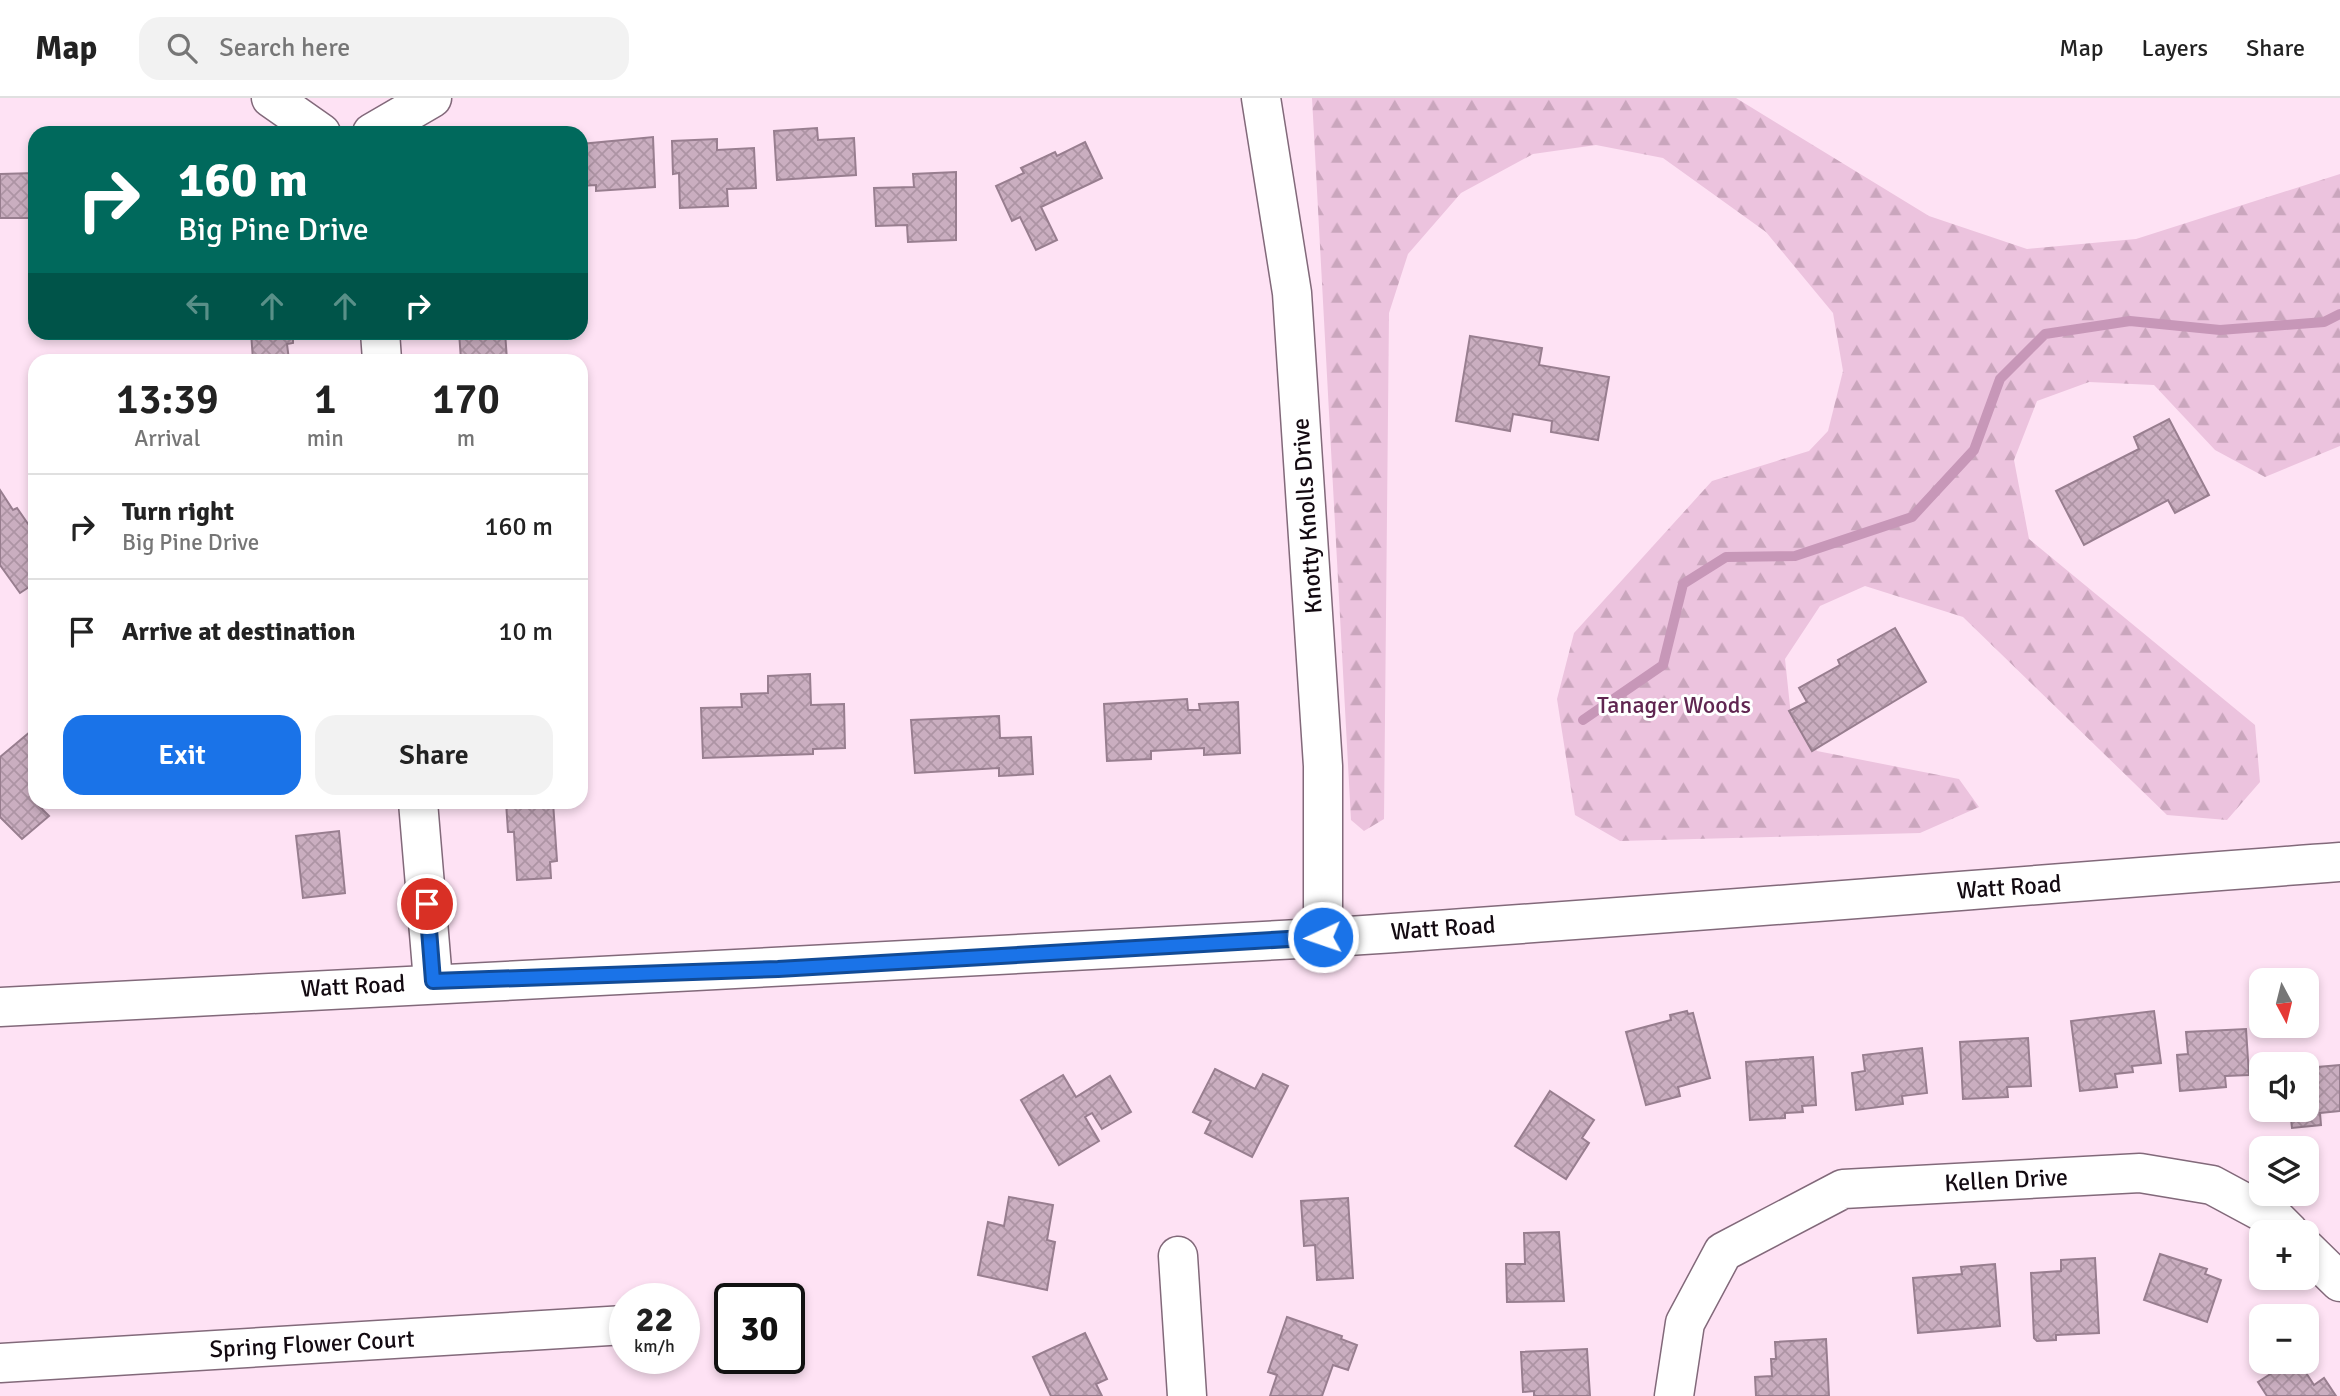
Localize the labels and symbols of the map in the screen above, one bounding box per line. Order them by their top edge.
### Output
street label: Knotty Knolls Drive [1285,417,1329,615]
park label: Tanager Woods [1597,690,1751,720]
street label: Watt Road [1956,868,2062,906]
pin [397,874,457,934]
position arrow [1286,900,1360,974]
street label: Watt Road [1390,909,1496,947]
street label: Watt Road [300,968,406,1004]
north arrow [2249,968,2319,1038]
street label: Kellen Drive [1944,1162,2068,1198]
speed limit sign: 30 [714,1283,805,1374]
street label: Spring Flower Court [209,1324,415,1364]

